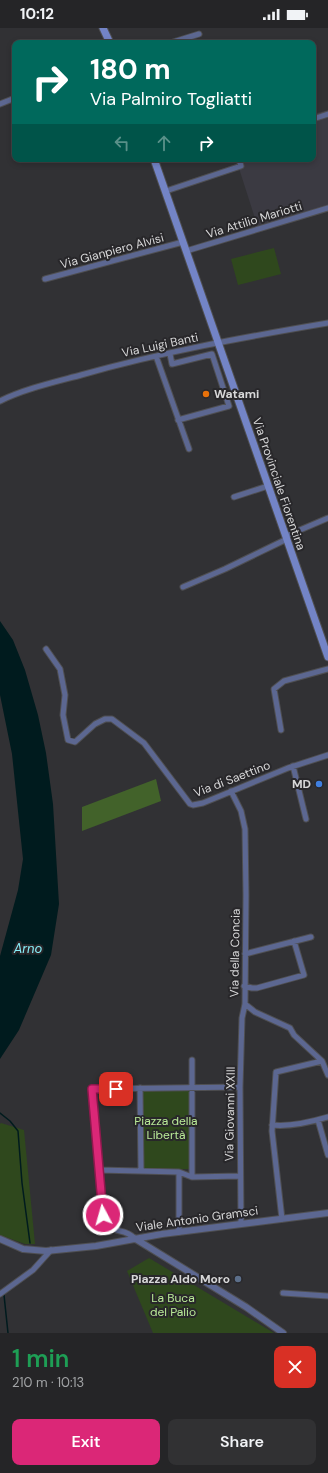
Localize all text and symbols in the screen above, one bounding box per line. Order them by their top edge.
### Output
text: 10:12 [20,4,54,24]
text: 180 m [90,51,171,88]
icon: right [24,56,76,108]
text: Via Palmiro Togliatti [90,87,252,111]
icon: left [111,132,133,154]
icon: ahead [153,132,175,154]
icon: right [195,132,217,154]
street label: Via Attilio Mariotti [204,198,304,242]
street label: Via Gianpiero Alvisi [58,229,166,273]
street label: Via Luigi Banti [120,329,200,361]
place label: Watami [214,386,259,402]
marker: Watami [201,389,211,399]
street label: Via Provinciale Fiorentina [249,416,309,552]
street label: Via di Saettino [191,757,273,801]
place label: MD [292,776,311,792]
marker: MD [314,779,324,789]
street label: Via della Concia [226,908,244,998]
water label: Arno [13,940,43,957]
street label: Via Giovanni XXIII [221,1067,239,1161]
pin [99,1072,133,1106]
icon: arrive [105,1078,127,1100]
park label: Piazza della Libertà [134,1113,198,1143]
position arrow [82,1194,124,1236]
street label: Viale Antonio Gramsci [135,1202,259,1235]
place label: Piazza Aldo Moro [131,1271,230,1287]
marker: Piazza Aldo Moro [233,1274,243,1284]
park label: La Buca del Palio [150,1290,196,1320]
text: 1 min [12,1343,69,1374]
button: close [274,1346,316,1388]
text: 210 m · 10:13 [12,1374,84,1391]
button: Exit [12,1419,160,1465]
button: Share [168,1419,316,1465]

